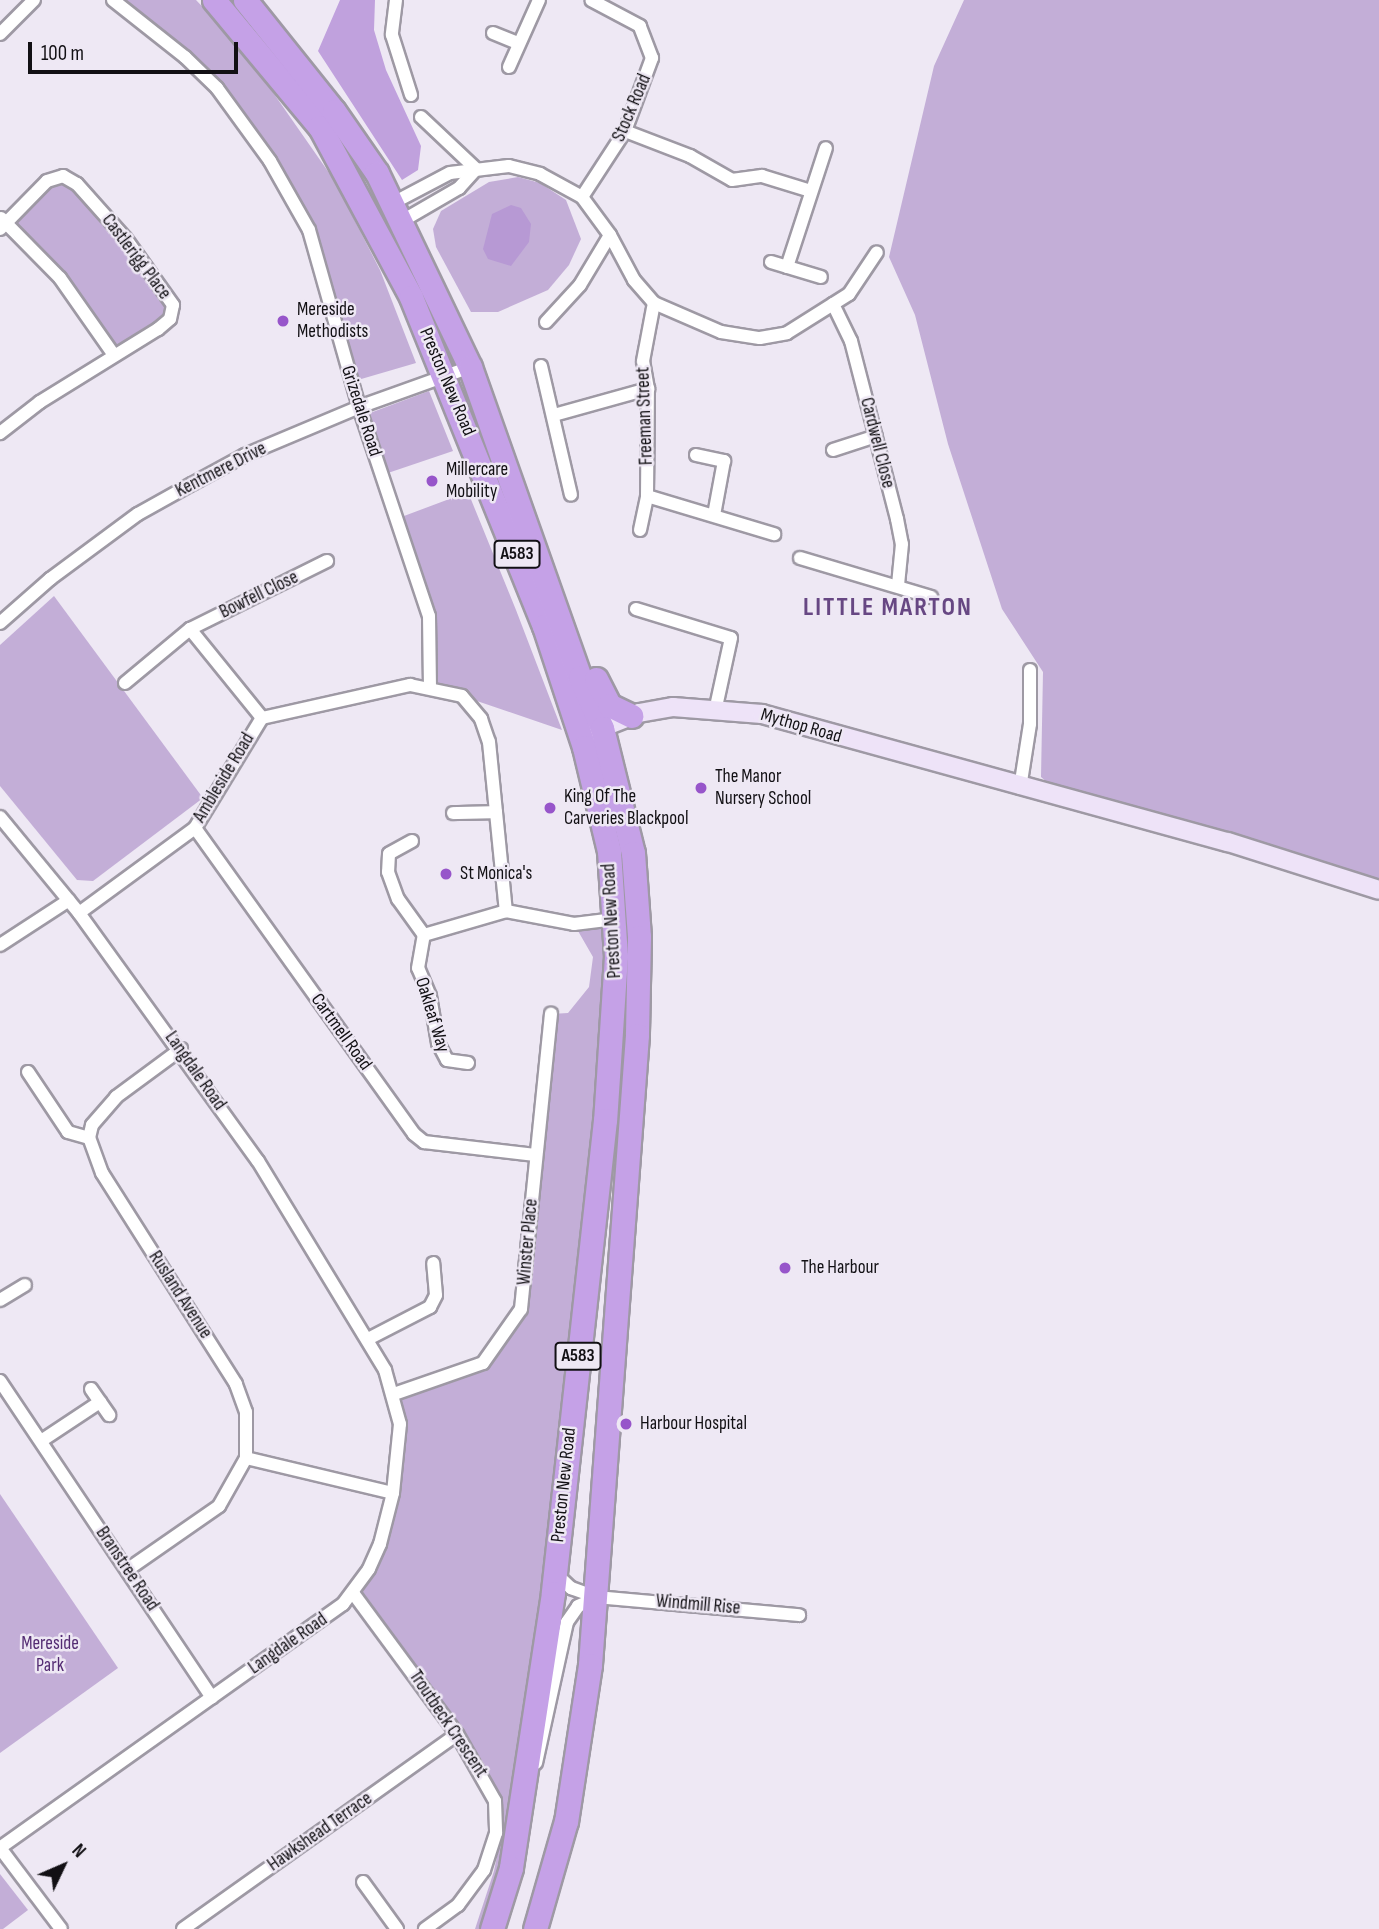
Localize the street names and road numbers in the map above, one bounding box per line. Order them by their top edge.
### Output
street label: Stock Road [608,71,656,145]
street label: Castlerigg Place [96,210,176,304]
street label: Preston New Road [414,325,480,439]
street label: Grizedale Road [336,363,386,459]
street label: Freeman Street [632,366,658,466]
street label: Cardwell Close [855,395,899,491]
street label: Kentmere Drive [172,437,270,503]
road number: A583 [492,540,542,568]
street label: Bowfell Close [216,566,302,624]
street label: Mythop Road [758,704,844,748]
street label: Ambleside Road [188,729,260,827]
street label: Preston New Road [598,863,626,979]
street label: Oakleaf Way [410,975,454,1055]
street label: Cartmell Road [306,989,376,1075]
street label: Langdale Road [160,1027,230,1115]
street label: Winster Place [513,1198,543,1286]
street label: Rusland Avenue [143,1247,217,1343]
road number: A583 [554,1342,602,1371]
street label: Preston New Road [547,1427,581,1543]
street label: Branstree Road [90,1523,164,1615]
street label: Windmill Rise [655,1590,741,1620]
street label: Langdale Road [244,1609,332,1679]
street label: Troutbeck Crescent [404,1666,492,1782]
street label: Hawkshead Terrace [263,1788,377,1876]

